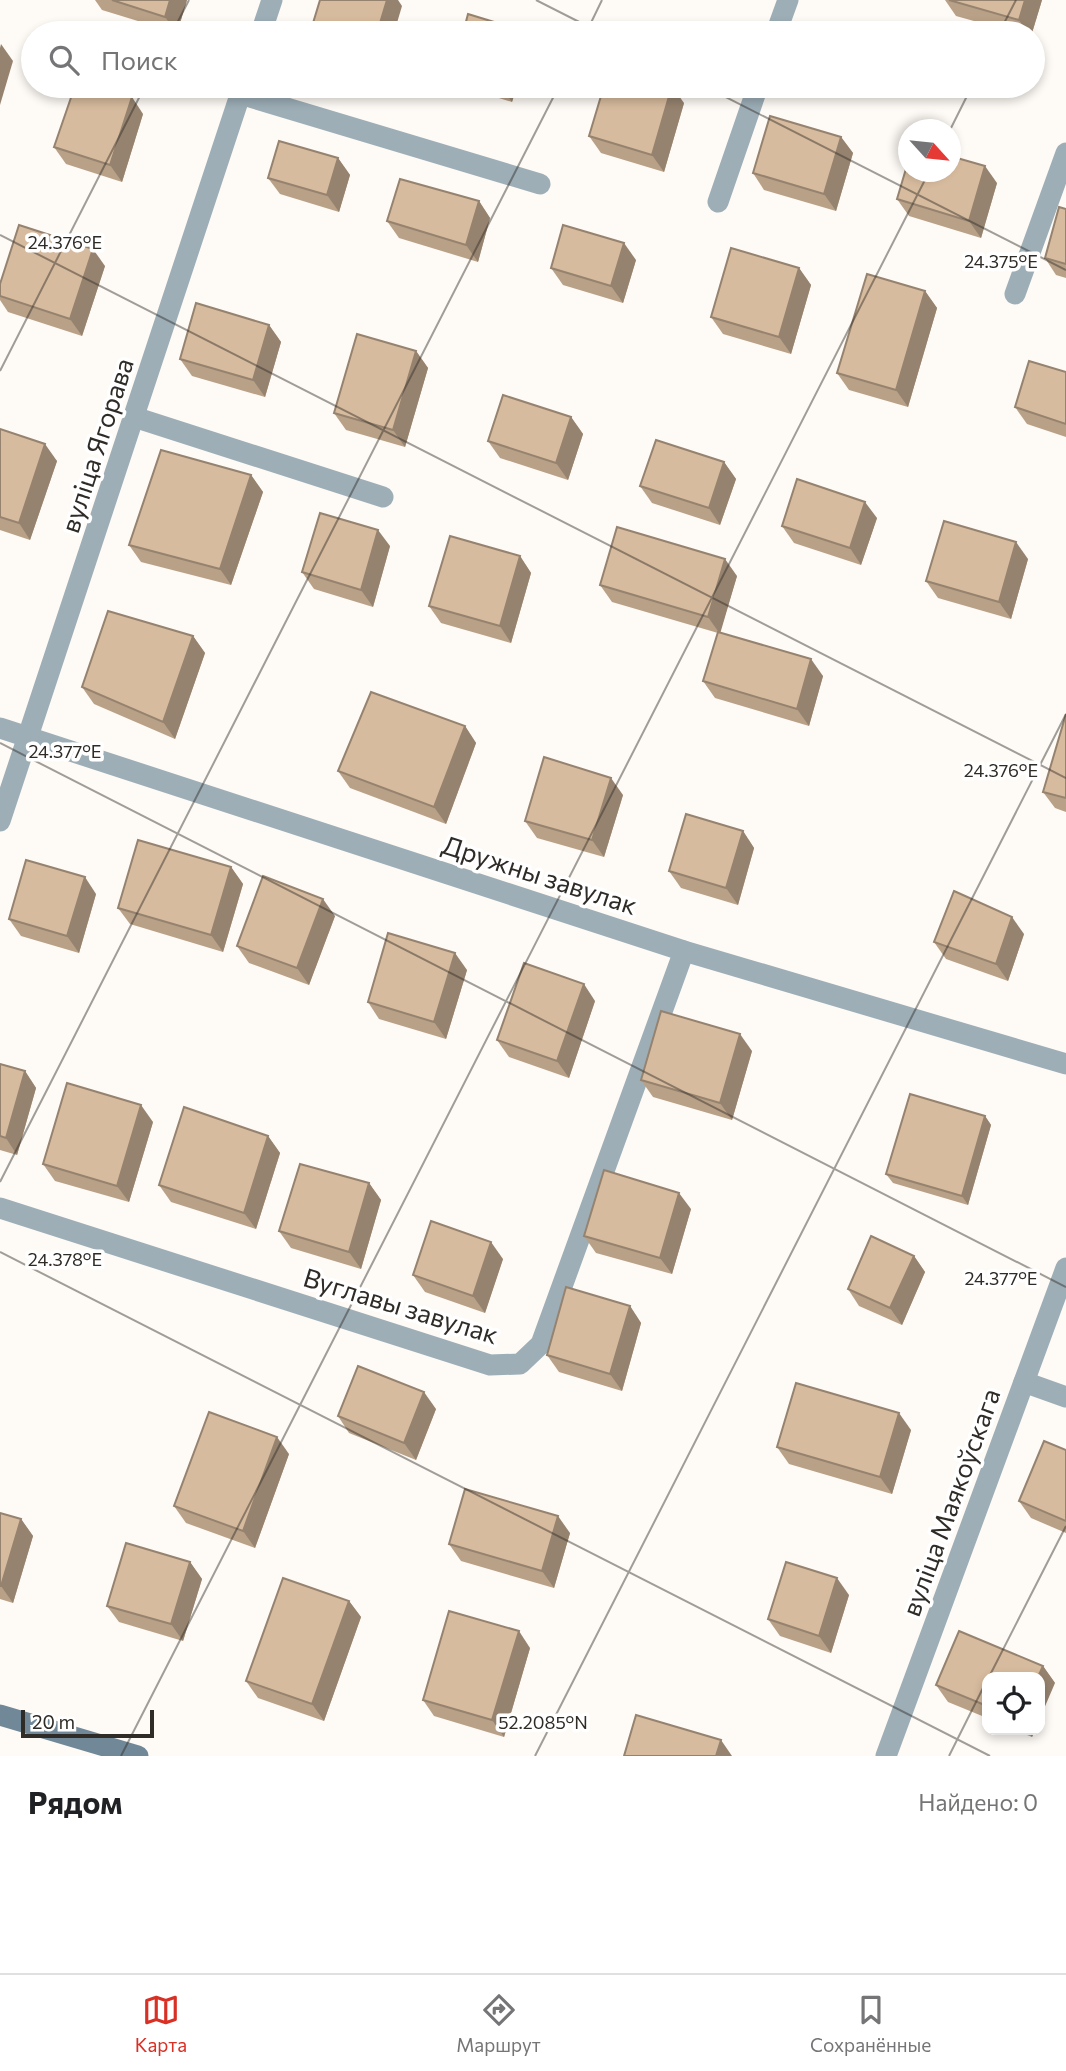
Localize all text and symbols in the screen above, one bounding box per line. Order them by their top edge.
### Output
search box [21,21,1045,98]
icon: search [45,41,83,79]
text: Поиск [101,44,178,75]
north arrow [898,119,961,182]
text: 24.376°E [28,231,102,253]
text: 24.375°E [964,250,1038,272]
street label: вуліца Ягорава [53,354,139,536]
text: 24.377°E [28,740,102,762]
text: 24.376°E [964,759,1038,781]
street label: Дружны завулак [439,828,641,920]
text: 24.378°E [28,1248,102,1270]
street label: Вуглавы завулак [300,1261,502,1349]
text: 24.377°E [964,1267,1038,1289]
street label: вуліца Маякоўскага [894,1384,1006,1620]
map controls [982,1672,1045,1735]
button: locate [982,1672,1045,1735]
scale bar [21,1707,154,1739]
text: 20 m [32,1710,75,1733]
text: 52.2085°N [498,1711,588,1733]
text: Рядом [28,1783,122,1820]
text: Найдено: 0 [918,1788,1038,1816]
tab: Карта [135,1991,187,2056]
tab: Маршрут [456,1991,541,2056]
tab: Сохранённые [810,1991,931,2056]

